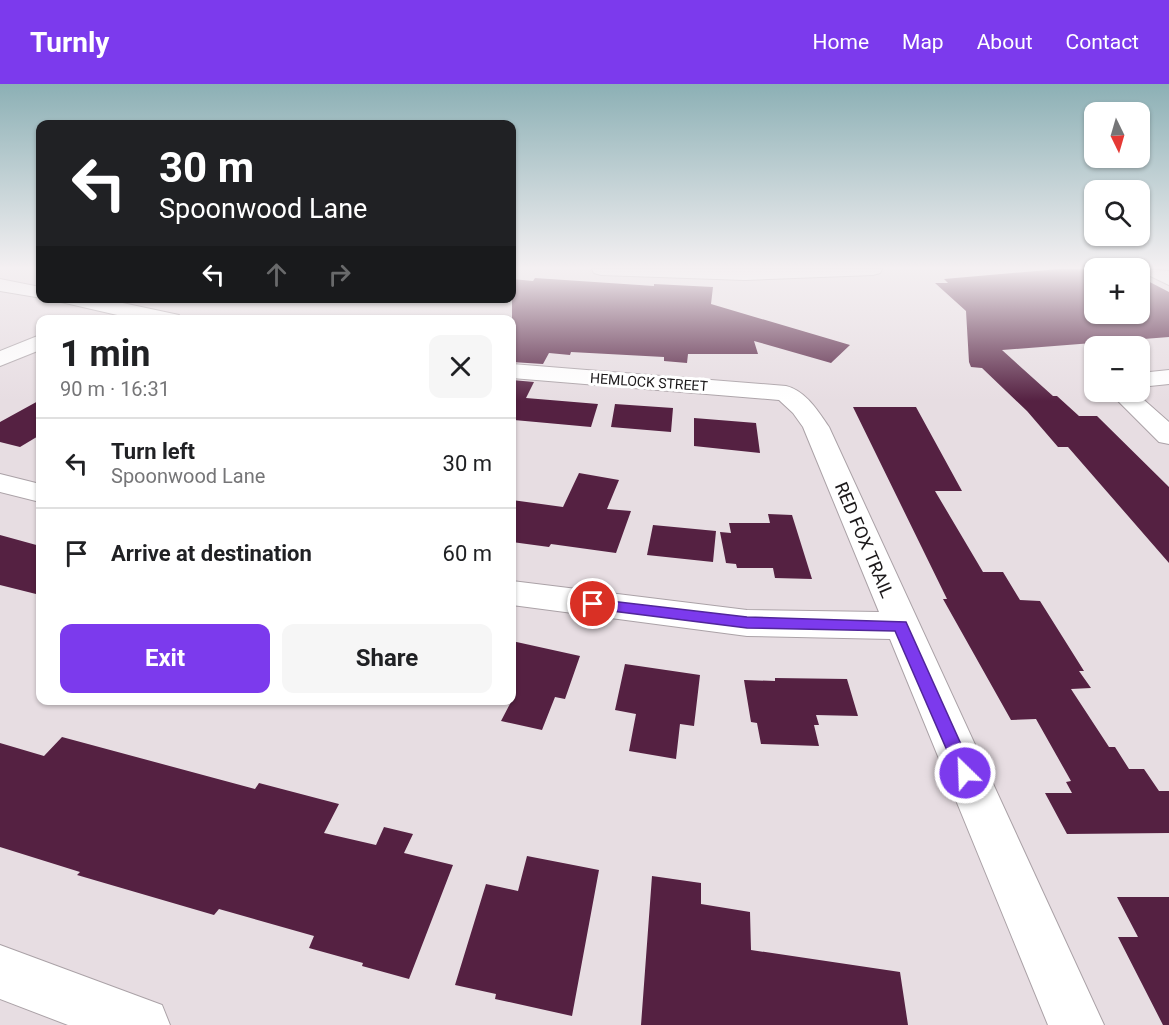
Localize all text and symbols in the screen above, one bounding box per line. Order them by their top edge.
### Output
text: Turnly [30,26,109,59]
text: Home [813,30,869,54]
text: Map [902,30,944,54]
text: About [977,30,1033,54]
text: Contact [1066,30,1139,54]
north arrow [1084,102,1150,168]
map controls [1084,102,1150,402]
text: 30 m [159,143,254,192]
icon: left [60,144,138,222]
button: search [1084,180,1150,246]
text: Spoonwood Lane [159,193,367,225]
icon: left [197,258,230,291]
icon: ahead [260,258,293,291]
icon: right [323,258,356,291]
button: + [1084,258,1150,324]
text: 1 min [60,333,151,375]
button: close [429,335,492,398]
button: − [1084,336,1150,402]
street label: HEMLOCK STREET [590,370,709,394]
text: 90 m · 16:31 [60,377,170,401]
text: Turn left [111,439,195,464]
icon: left [60,447,93,480]
text: 30 m [443,451,492,476]
text: Spoonwood Lane [111,464,265,488]
street label: RED FOX TRAIL [831,479,898,601]
icon: arrive [60,537,93,570]
text: Arrive at destination [111,541,312,566]
text: 60 m [443,541,492,566]
pin [567,578,618,629]
icon: arrive [576,587,609,620]
button: Exit [60,624,270,693]
button: Share [282,624,492,693]
position arrow [933,741,997,805]

